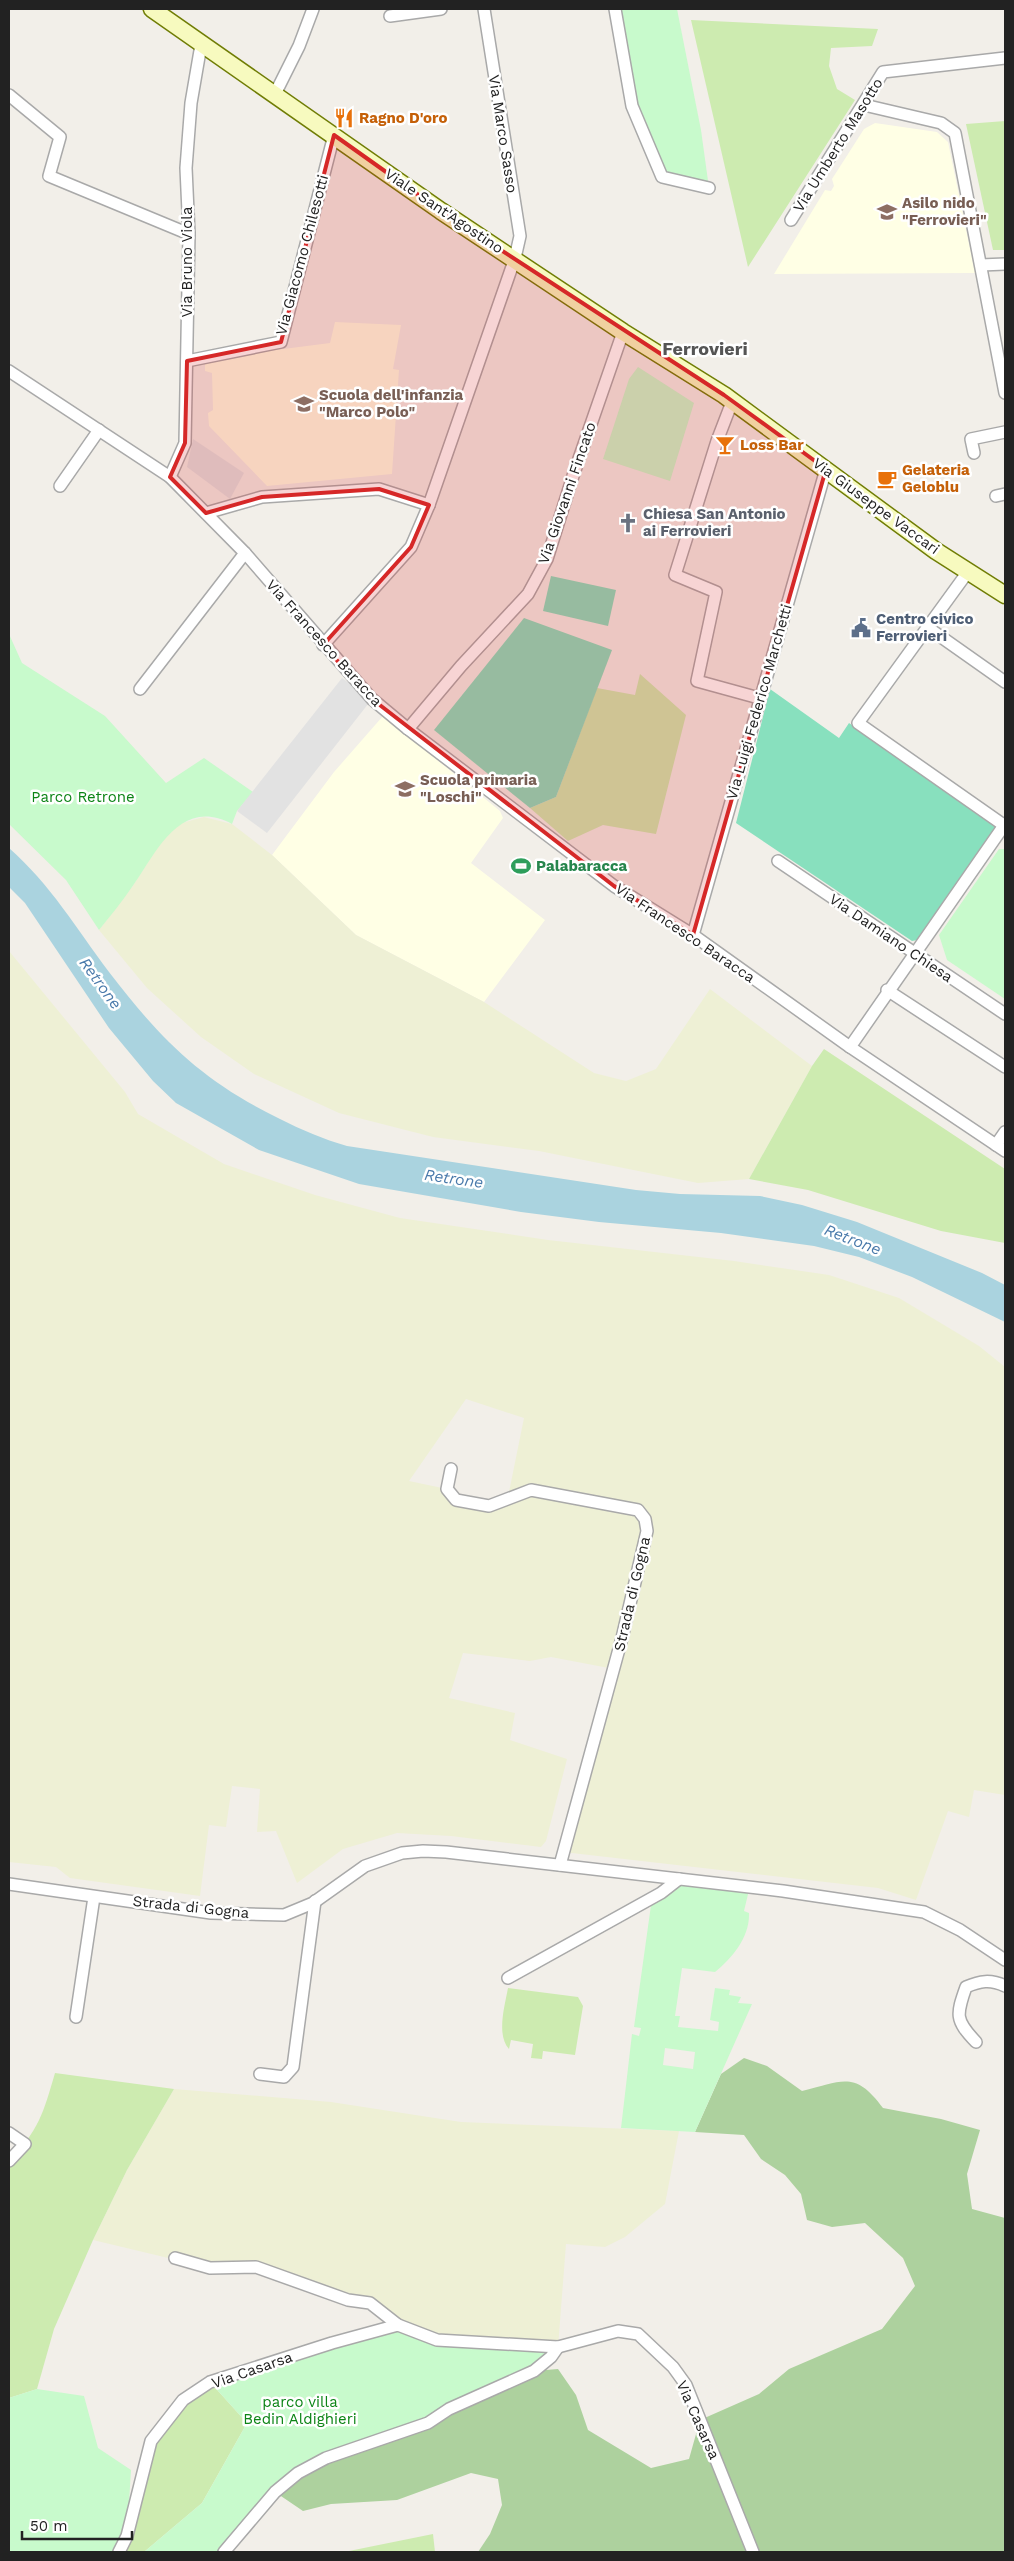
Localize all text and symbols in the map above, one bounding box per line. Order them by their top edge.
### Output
street label: Via Marco Sasso [485,74,521,194]
street label: Via Umberto Masotto [789,75,887,215]
restaurant icon: Ragno D'oro [333,107,355,129]
place label: Ragno D'oro [359,109,447,127]
street label: Viale Sant'Agostino [381,165,507,257]
street label: Via Giacomo Chilesotti [272,173,332,337]
place label: Asilo nido "Ferrovieri" [902,194,987,229]
school or university icon: Asilo nido "Ferrovieri" [876,201,898,223]
street label: Via Bruno Viola [178,206,196,317]
district label: Ferrovieri [662,338,748,359]
place label: Scuola dell'infanzia "Marco Polo" [319,386,464,421]
school or university icon: Scuola dell'infanzia "Marco Polo" [293,393,315,415]
street label: Via Giovanni Fincato [534,420,600,566]
bar icon: Loss Bar [714,434,736,456]
place label: Loss Bar [740,436,804,454]
street label: Via Giuseppe Vaccari [809,454,943,558]
place label: Gelateria Geloblu [902,461,970,496]
cafe icon: Gelateria Geloblu [876,468,898,490]
place label: Chiesa San Antonio ai Ferrovieri [643,505,786,540]
church icon: Chiesa San Antonio ai Ferrovieri [617,512,639,534]
street label: Via Francesco Baracca [262,576,386,711]
street label: Via Luigi Federico Marchetti [722,602,796,802]
place label: Centro civico Ferrovieri [876,610,973,645]
public building icon: Centro civico Ferrovieri [850,617,872,639]
place label: Scuola primaria "Loschi" [420,771,537,806]
school or university icon: Scuola primaria "Loschi" [394,778,416,800]
park label: Parco Retrone [31,788,135,806]
sports icon: Palabaracca [510,855,532,877]
place label: Palabaracca [536,857,627,875]
street label: Via Francesco Baracca [612,880,759,987]
street label: Via Damiano Chiesa [826,890,957,986]
water label: Retrone [75,954,126,1013]
water label: Retrone [423,1165,485,1192]
water label: Retrone [822,1220,884,1259]
street label: Strada di Gogna [610,1534,654,1653]
street label: Strada di Gogna [132,1892,251,1922]
street label: Via Casarsa [209,2348,295,2392]
street label: Via Casarsa [673,2378,724,2463]
park label: parco villa Bedin Aldighieri [243,2393,357,2428]
scale bar [22,2508,132,2540]
text: 50 m [30,2517,67,2535]

